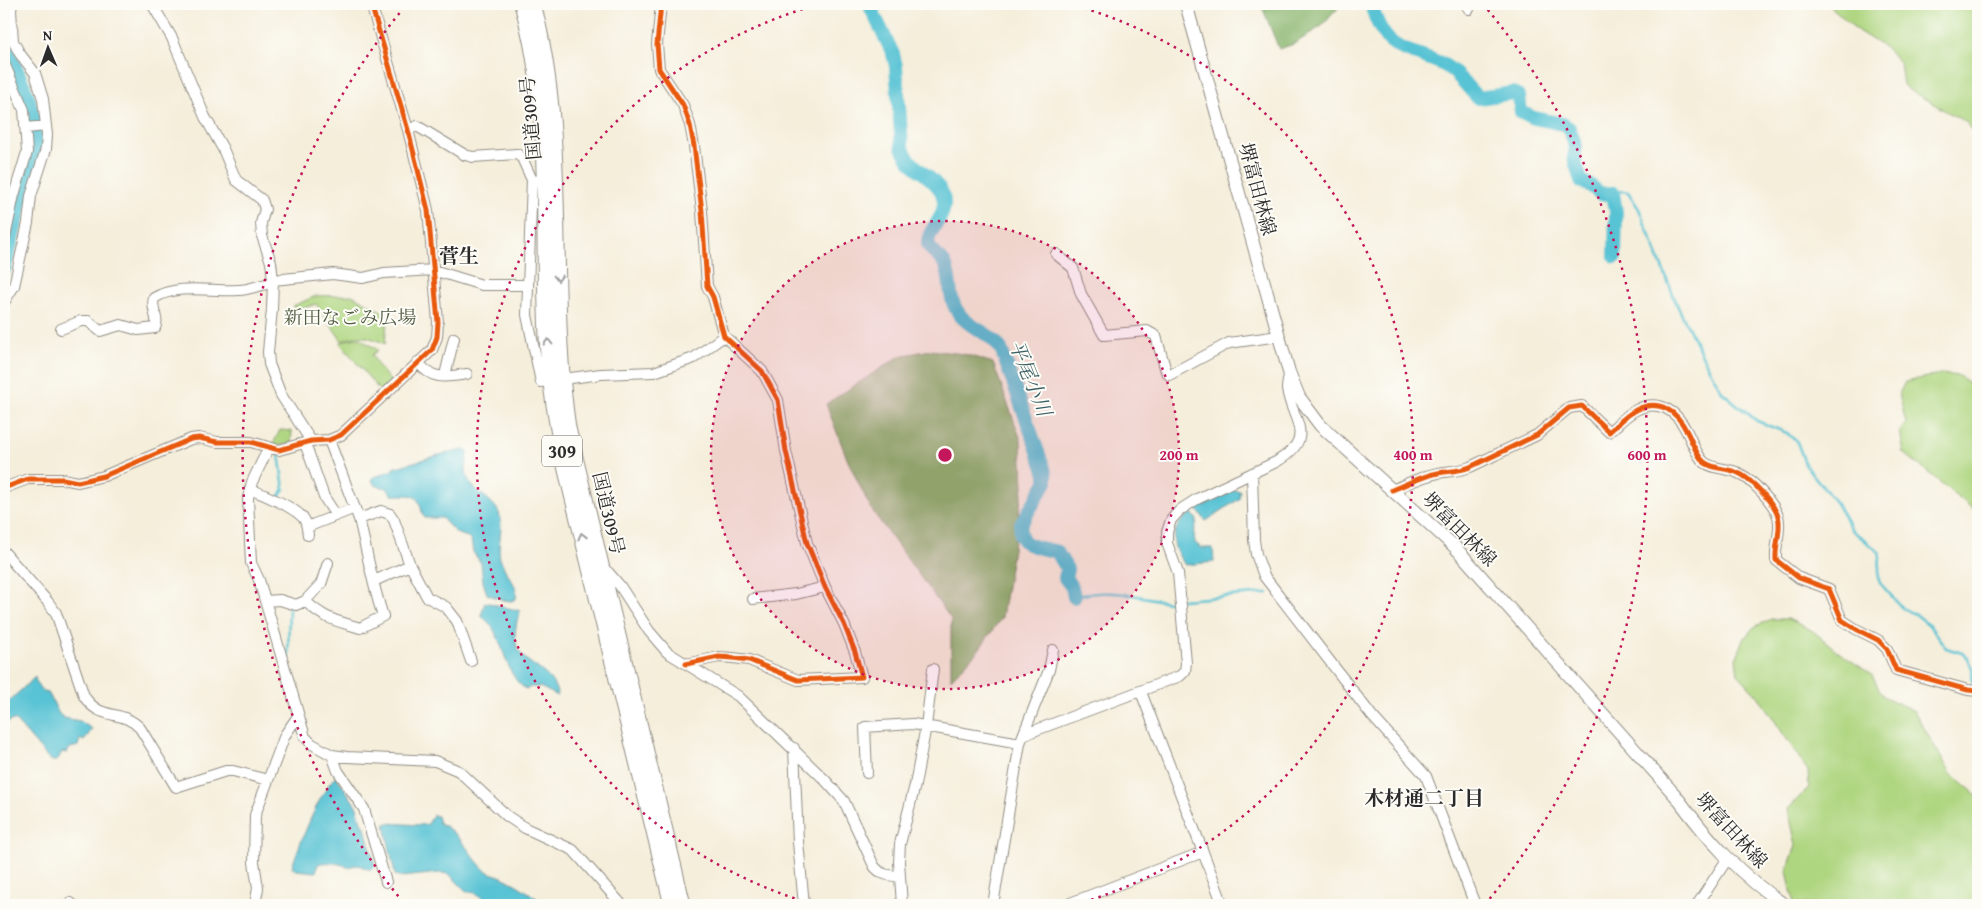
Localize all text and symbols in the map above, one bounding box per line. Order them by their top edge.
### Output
north arrow [22,22,72,72]
text: N [43,25,53,45]
street label: 国道309号 [512,75,548,161]
street label: 堺富田林線 [1232,139,1284,239]
district label: 菅生 [439,241,479,270]
one-way arrow [553,274,563,282]
park label: 新田なごみ広場 [283,303,417,331]
water label: 平尾小川 [1003,335,1060,422]
one-way arrow [542,337,553,345]
road number: 309 [542,436,582,466]
text: 200 m [1159,444,1199,465]
text: 400 m [1393,444,1433,465]
text: 600 m [1627,444,1667,465]
centre of rings [936,446,954,464]
street label: 国道309号 [586,469,632,557]
street label: 堺富田林線 [1417,486,1503,572]
one-way arrow [577,531,588,540]
district label: 木材通二丁目 [1364,783,1484,812]
street label: 堺富田林線 [1689,786,1775,874]

